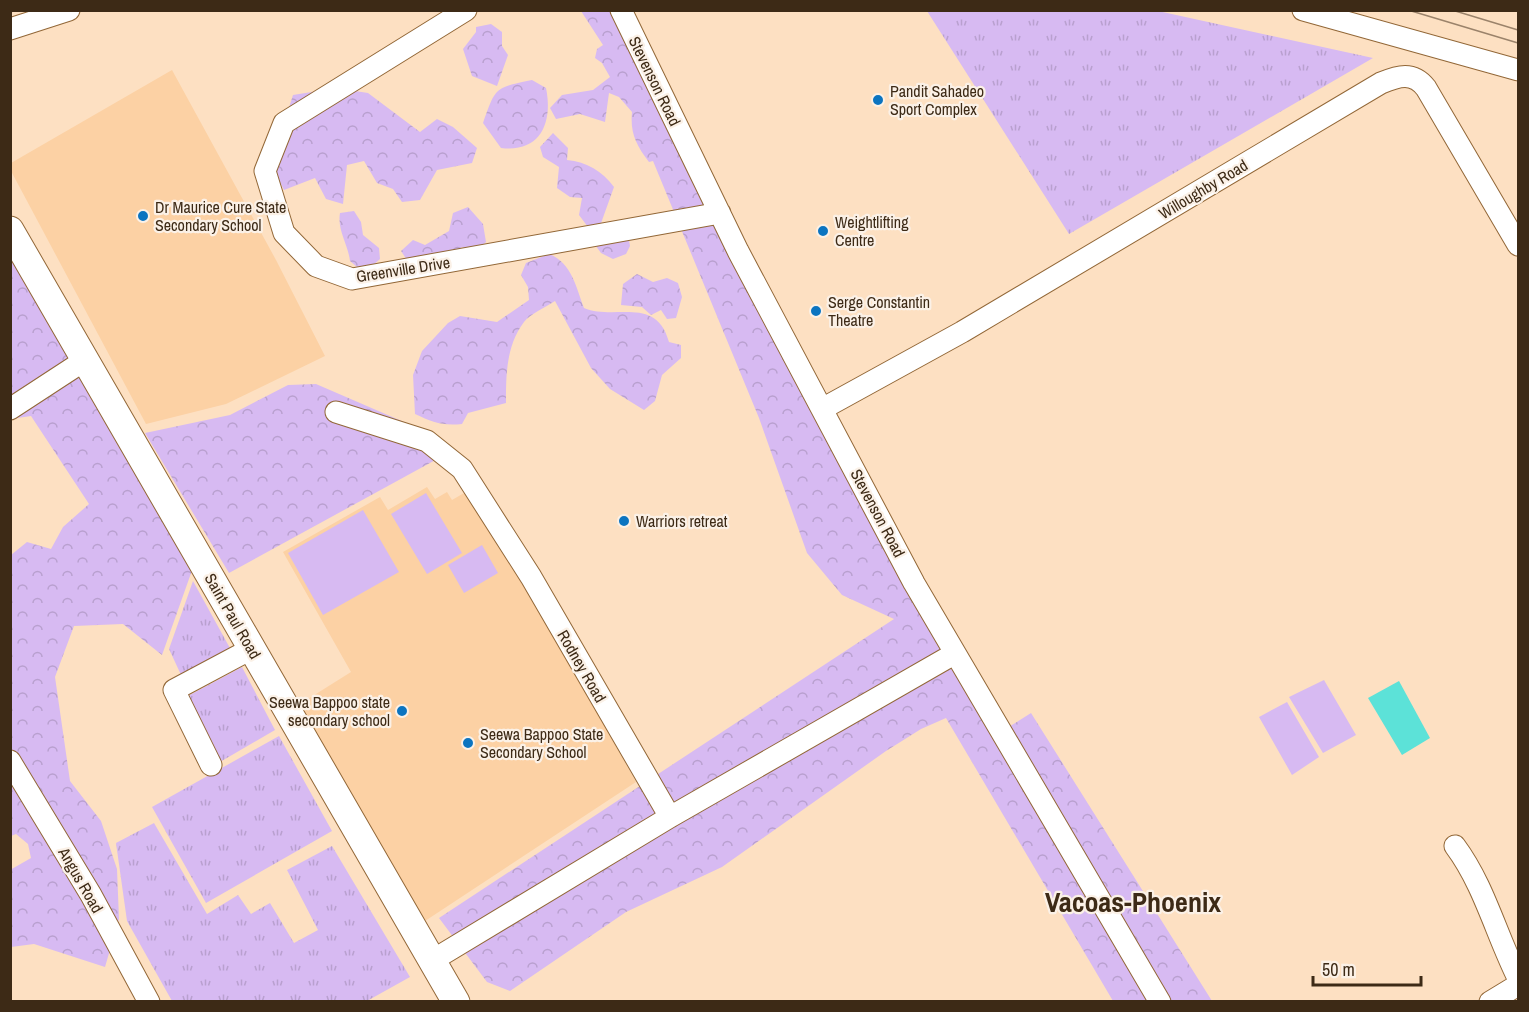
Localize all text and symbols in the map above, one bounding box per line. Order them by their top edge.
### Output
street label: Stevenson Road [624,33,686,129]
place label: Pandit Sahadeo Sport Complex [890,80,984,120]
marker: Pandit Sahadeo Sport Complex [871,93,885,107]
street label: Willoughby Road [1155,154,1251,224]
place label: Dr Maurice Cure State Secondary School [155,196,286,236]
marker: Dr Maurice Cure State Secondary School [136,209,150,223]
place label: Weightlifting Centre [835,211,909,251]
marker: Weightlifting Centre [816,224,830,238]
street label: Greenville Drive [354,251,452,287]
place label: Serge Constantin Theatre [828,291,930,331]
marker: Serge Constantin Theatre [809,304,823,318]
street label: Stevenson Road [846,465,910,561]
place label: Warriors retreat [636,510,728,532]
marker: Warriors retreat [617,514,631,528]
street label: Saint Paul Road [200,569,266,663]
street label: Rodney Road [552,626,612,706]
place label: Seewa Bappoo state secondary school [269,691,390,731]
marker: Seewa Bappoo state secondary school [395,704,409,718]
place label: Seewa Bappoo State Secondary School [480,723,603,763]
marker: Seewa Bappoo State Secondary School [461,736,475,750]
street label: Angus Road [53,842,109,917]
district label: Vacoas-Phoenix [1045,883,1221,921]
scale bar [1313,949,1421,987]
text: 50 m [1322,957,1355,982]

